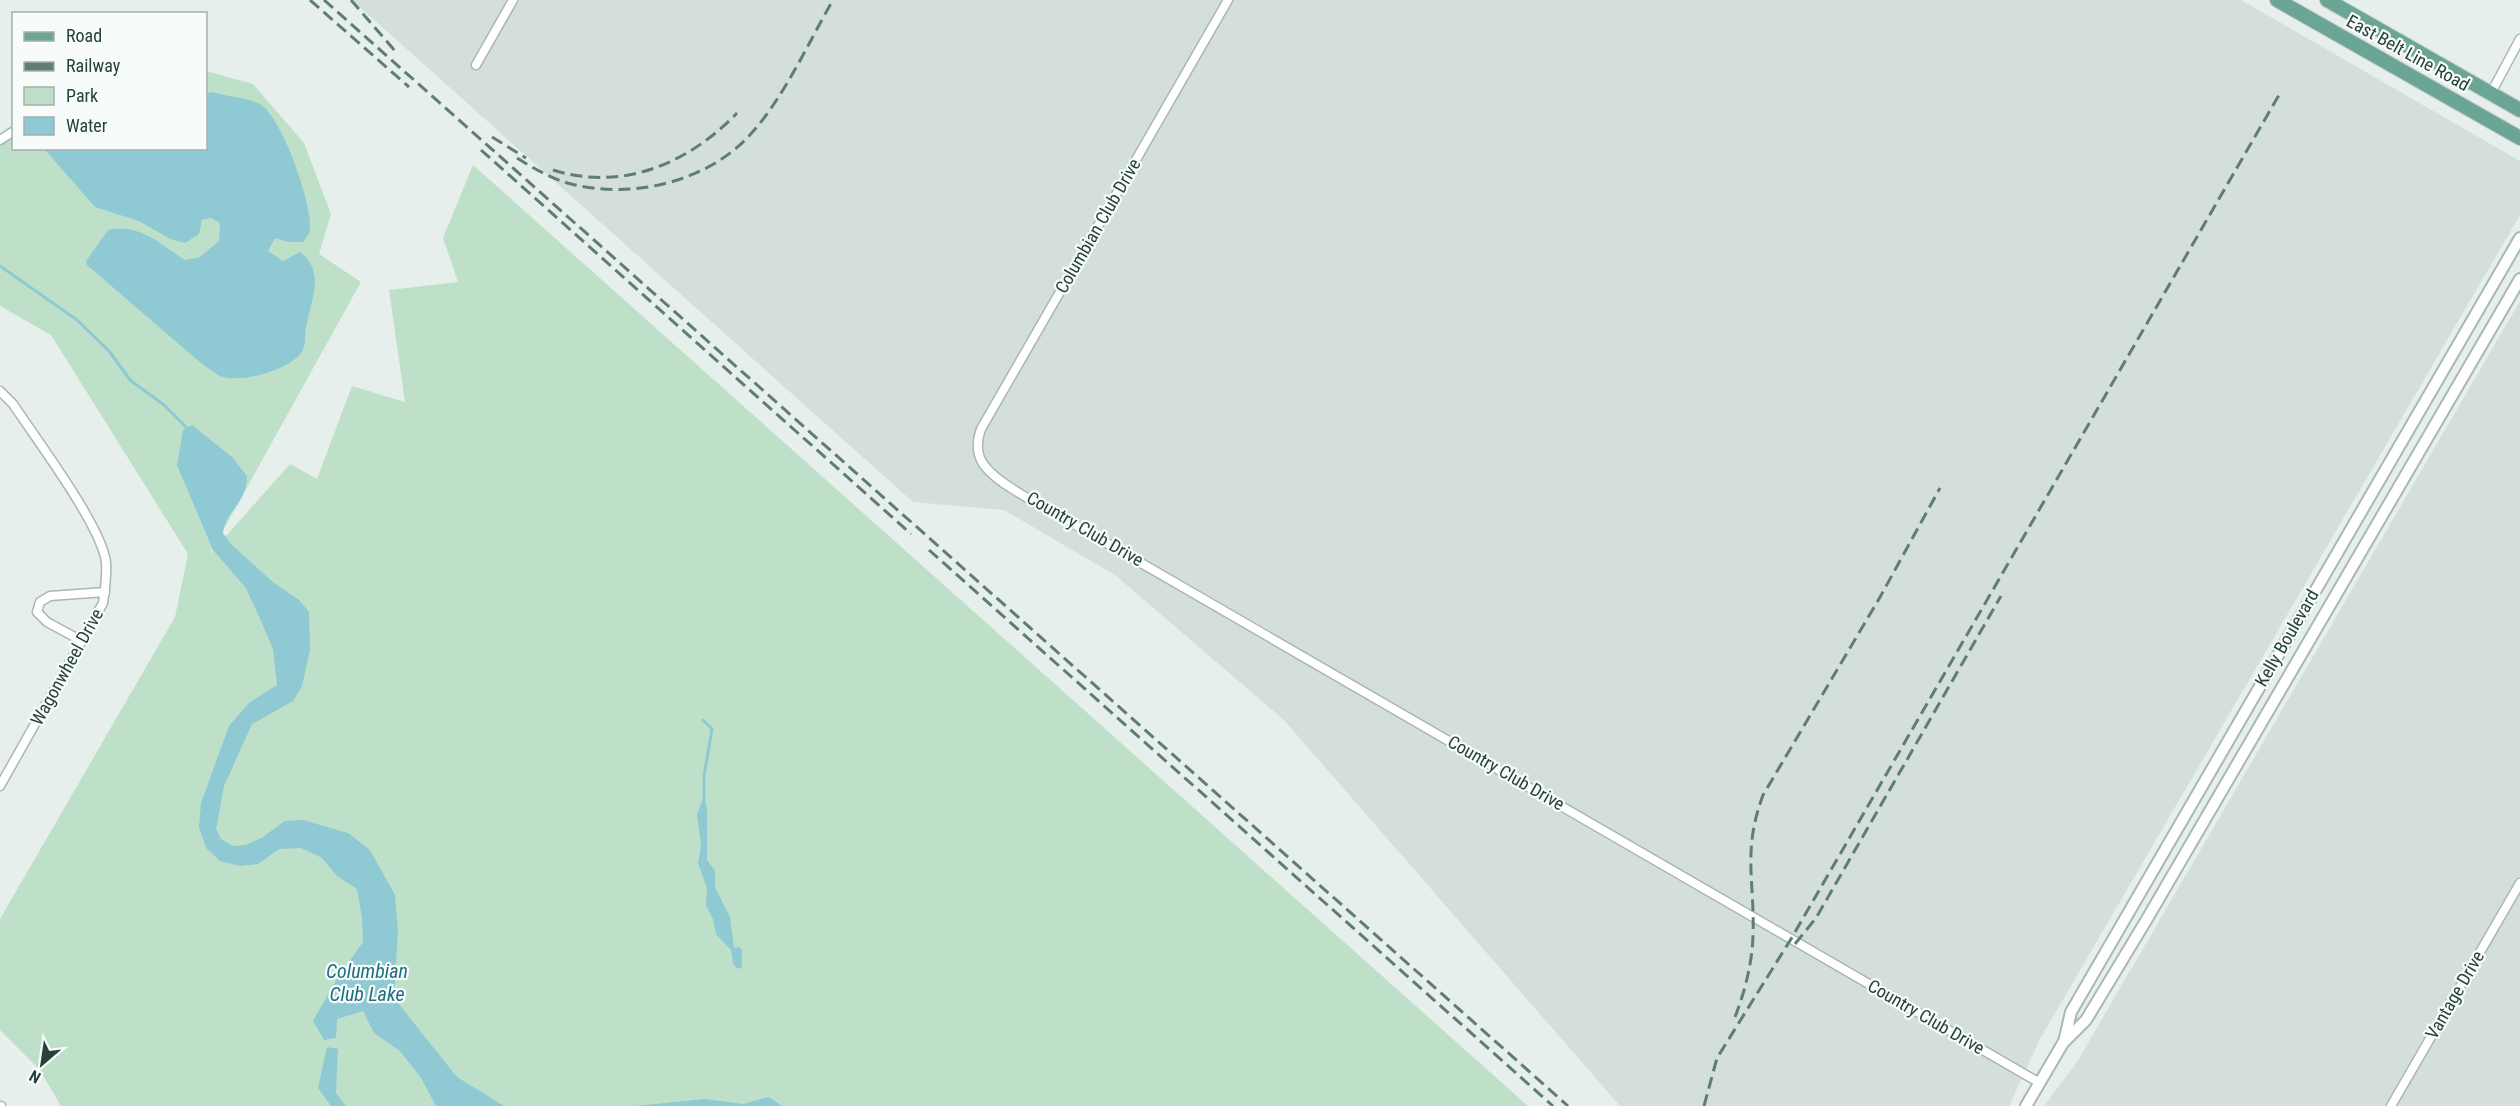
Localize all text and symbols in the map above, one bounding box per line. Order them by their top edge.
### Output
street label: East Belt Line Road [2343,10,2473,95]
legend [12,12,207,150]
text: Road [66,25,102,46]
text: Railway [66,55,121,76]
text: Park [66,85,98,106]
text: Water [66,115,108,136]
street label: Columbian Club Drive [1050,155,1145,297]
street label: Country Club Drive [1023,487,1147,570]
street label: Kelly Boulevard [2250,586,2323,690]
street label: Wagonwheel Drive [26,605,107,729]
street label: Country Club Drive [1444,731,1568,814]
street label: Vantage Drive [2421,947,2488,1043]
water label: Columbian Club Lake [326,959,408,1006]
street label: Country Club Drive [1864,975,1988,1058]
north arrow [12,1034,72,1094]
text: N [26,1066,44,1087]

